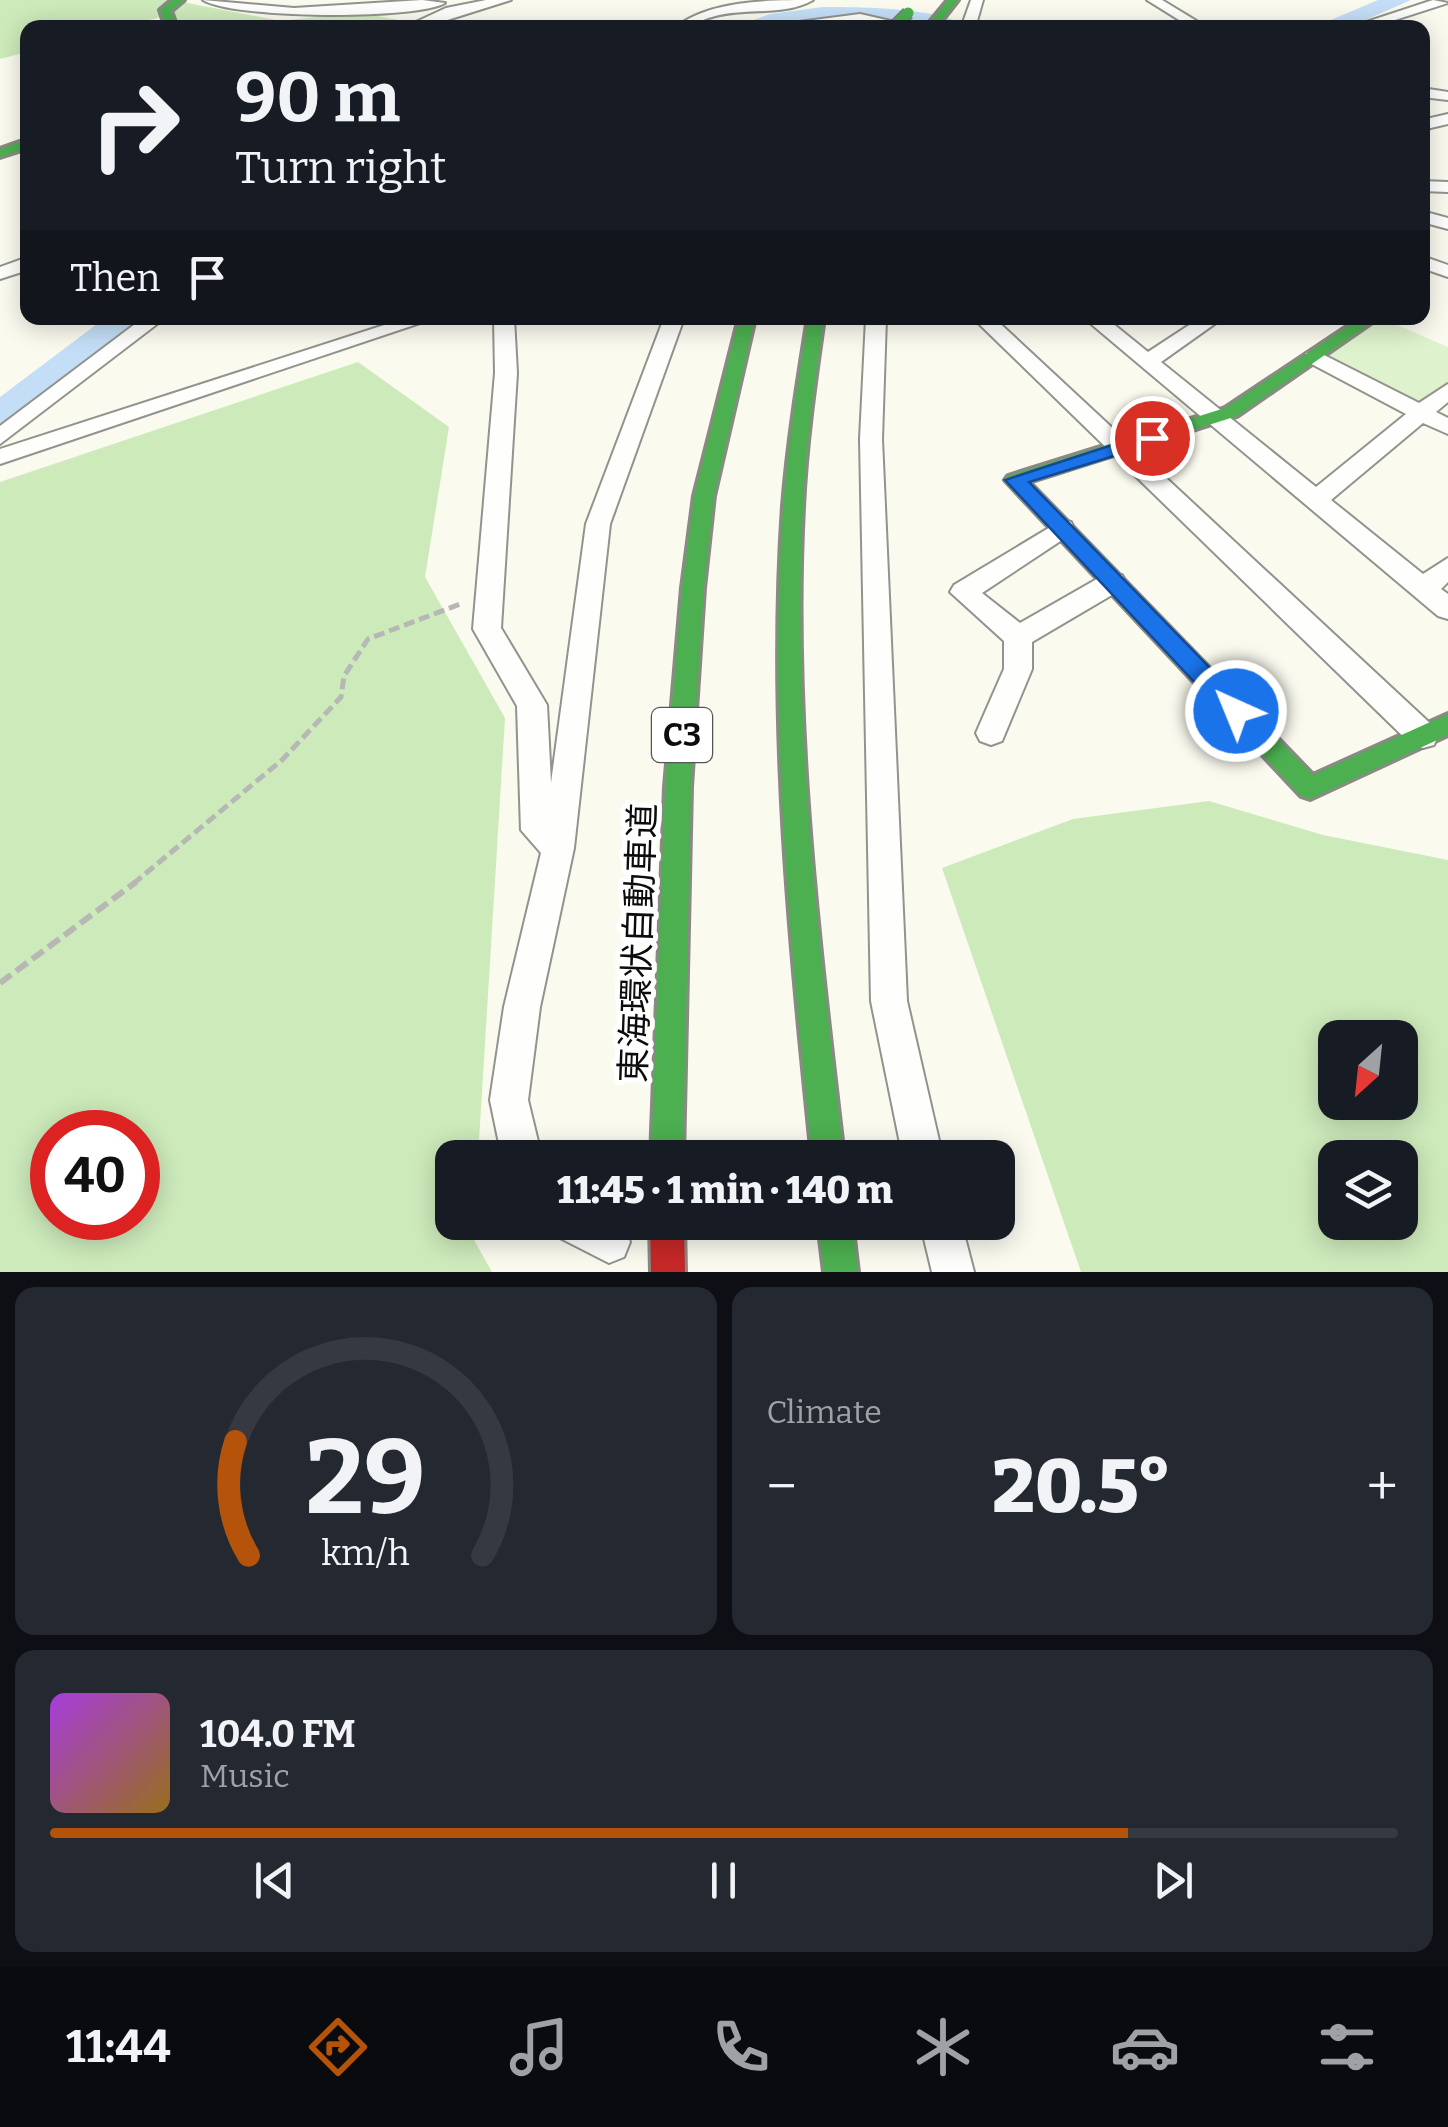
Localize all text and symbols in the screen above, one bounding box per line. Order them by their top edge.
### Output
text: 90 m [235,56,400,140]
icon: right [70,60,200,190]
text: Turn right [235,141,447,195]
icon: arrive [180,250,235,305]
text: Then [70,255,160,301]
pin [1110,396,1195,481]
icon: arrive [1125,411,1180,466]
position arrow [1184,659,1288,763]
road number: C3 [652,708,712,762]
street label: 東海環状自動車道 [612,802,664,1084]
north arrow [1318,1020,1418,1120]
map controls [1318,1020,1418,1240]
speed limit sign: 40 [30,1110,160,1240]
button: layers [1318,1140,1418,1240]
text: 11:45 · 1 min · 140 m [557,1167,893,1213]
text: Climate [767,1393,882,1431]
text: 29 [306,1416,426,1541]
text: 20.5° [992,1442,1171,1532]
text: − [767,1454,797,1520]
text: + [1367,1454,1398,1520]
text: km/h [322,1532,410,1574]
text: 104.0 FM [200,1711,356,1757]
text: Music [200,1757,290,1795]
icon: previous [247,1853,302,1908]
icon: pause [696,1853,751,1908]
icon: next [1146,1853,1201,1908]
icon: directions [303,2012,373,2082]
icon: music [504,2012,574,2082]
icon: phone [706,2012,776,2082]
icon: climate [908,2012,978,2082]
icon: car [1110,2012,1180,2082]
icon: filters [1312,2012,1382,2082]
text: 11:44 [66,2020,171,2074]

